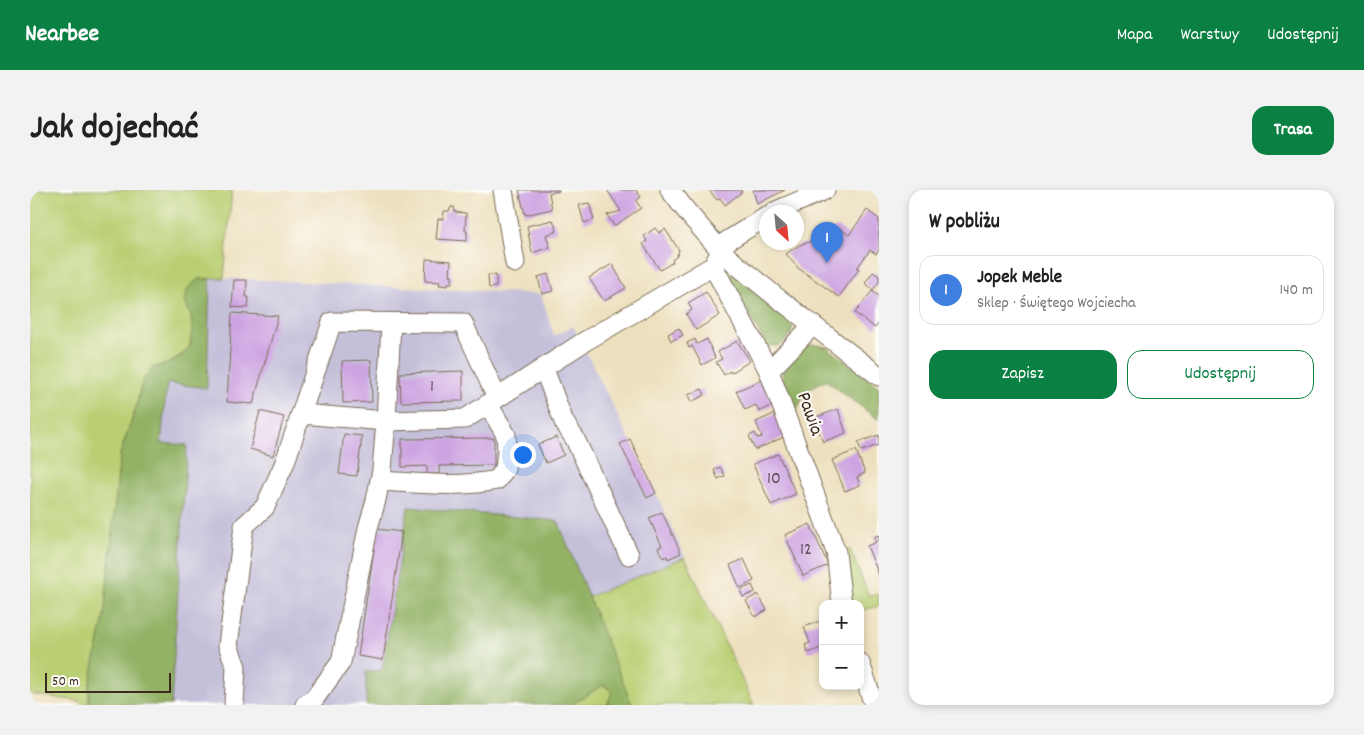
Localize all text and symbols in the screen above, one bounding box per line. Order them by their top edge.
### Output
text: Nearbee [25,18,99,52]
text: Mapa [1117,23,1153,48]
text: Warstwy [1181,23,1239,48]
text: Udostępnij [1267,23,1339,48]
text: Jak dojechać [30,105,199,155]
button: Trasa [1252,106,1334,155]
north arrow [759,205,804,250]
text: W pobliżu [929,208,1000,238]
pin: 1 [811,222,843,263]
text: Jopek Meble [977,265,1062,292]
text: 1 [944,279,948,302]
text: 140 m [1279,279,1313,302]
text: Sklep · Świętego Wojciecha [977,292,1136,315]
button: Zapisz [929,350,1117,399]
button: Udostępnij [1127,350,1314,399]
house number: 1 [430,375,434,400]
street label: Pawia [788,388,830,440]
your location [510,442,536,468]
house number: 10 [767,467,781,492]
house number: 12 [800,538,812,563]
map controls [819,600,864,690]
button: + [819,600,864,645]
button: − [819,645,864,690]
scale bar [45,670,171,693]
text: 50 m [52,672,79,692]

